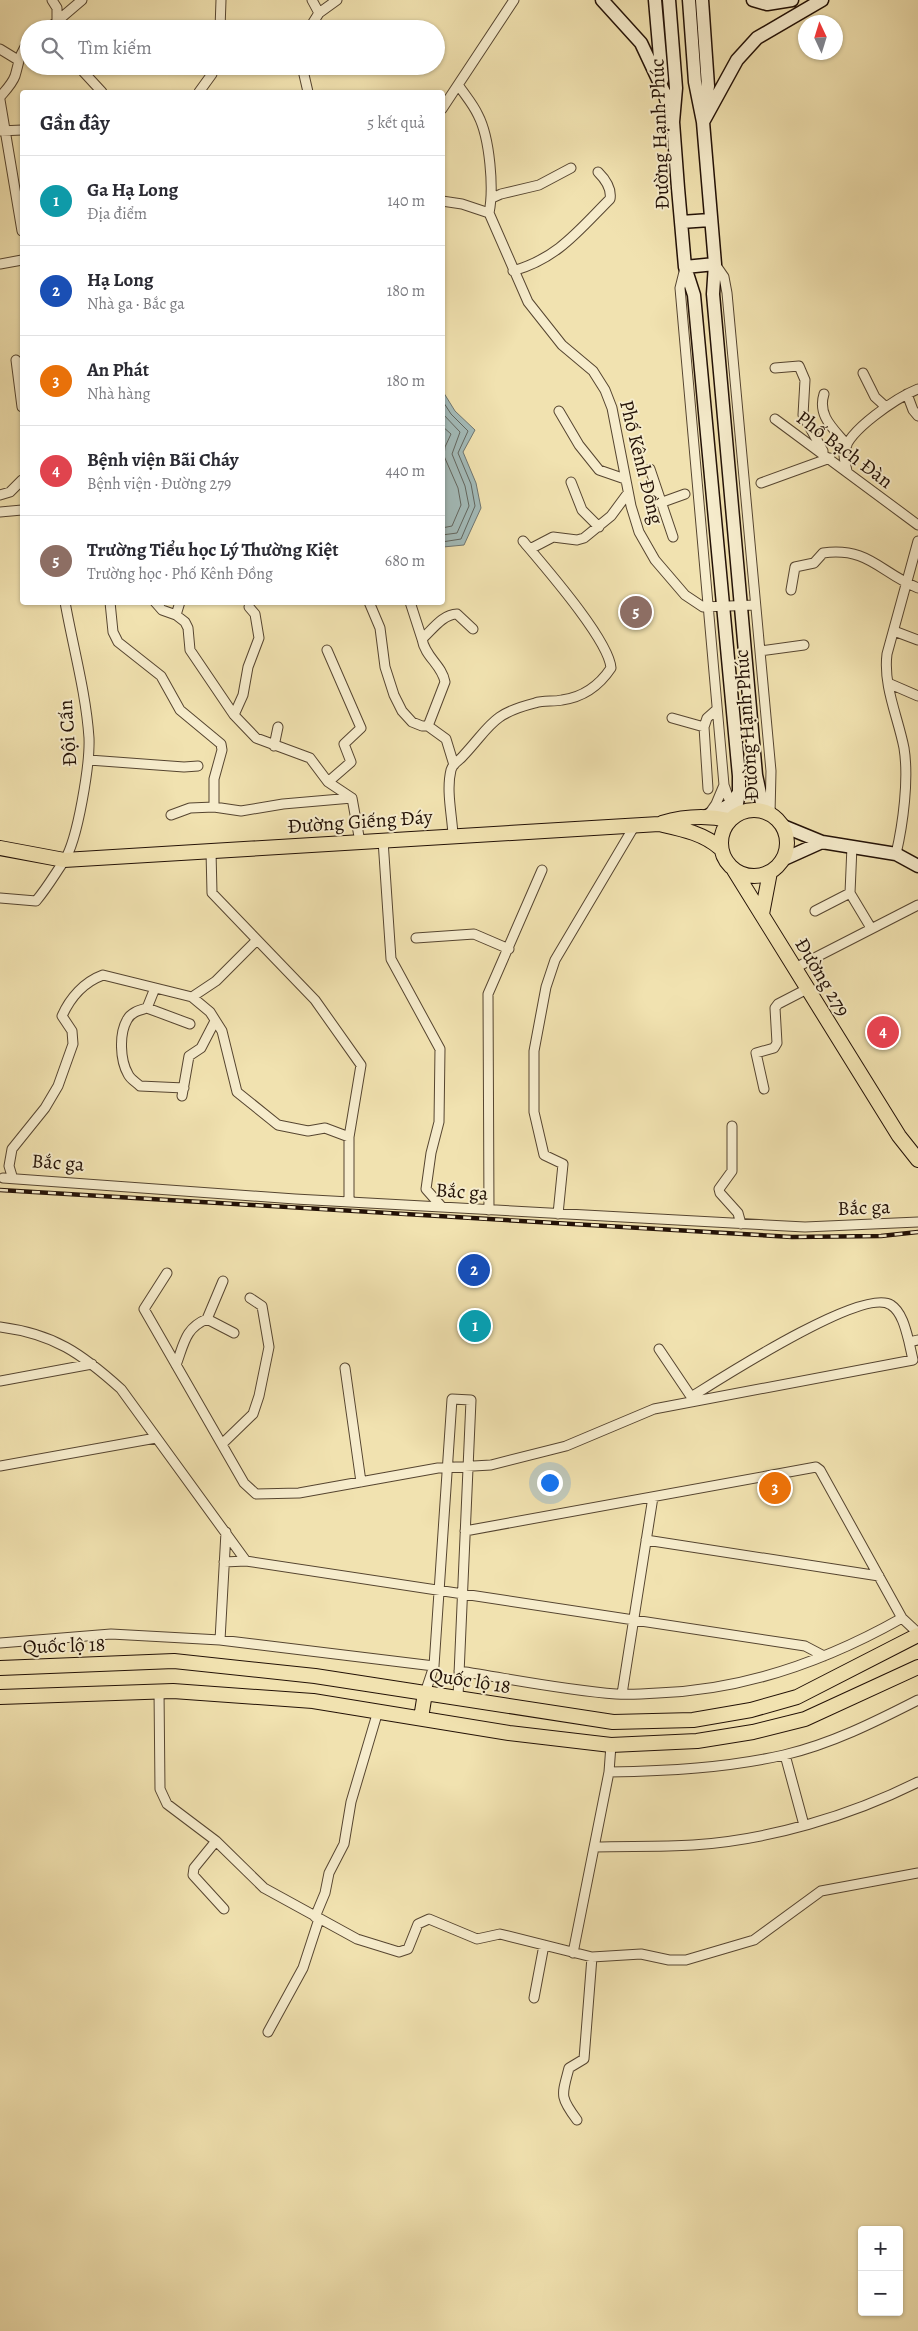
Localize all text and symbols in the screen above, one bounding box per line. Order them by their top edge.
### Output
north arrow [798,15,843,60]
search box [20,20,445,75]
icon: search [38,34,66,62]
text: Tìm kiếm [78,35,152,61]
street label: Đường Hạnh Phúc [643,58,676,210]
text: Gần đây [40,109,110,137]
text: 5 kết quả [367,112,425,134]
text: Ga Hạ Long [87,177,178,203]
text: 1 [53,190,59,212]
text: 140 m [387,190,425,212]
text: Địa điểm [87,203,147,225]
text: Hạ Long [87,267,154,293]
text: 2 [52,280,60,302]
text: 180 m [387,280,425,302]
text: Nhà ga · Bắc ga [87,293,185,315]
text: An Phát [87,357,149,383]
text: 3 [53,370,59,392]
text: 180 m [387,370,425,392]
text: Nhà hàng [87,383,150,405]
street label: Phố Kênh Đồng [613,397,670,527]
street label: Phố Bạch Đàn [791,404,899,495]
text: Bệnh viện Bãi Cháy [87,447,239,473]
text: 4 [52,460,60,482]
text: 440 m [385,460,425,482]
text: Bệnh viện · Đường 279 [87,473,231,495]
text: Trường Tiểu học Lý Thường Kiệt [87,537,339,563]
text: 5 [53,550,59,572]
text: 680 m [385,550,425,572]
text: Trường học · Phố Kênh Đồng [87,563,273,585]
pin: 5 [620,593,652,631]
street label: Đường Hạnh Phúc [728,649,765,801]
street label: Đội Cấn [52,699,83,767]
street label: Đường Giếng Đáy [287,803,434,840]
street label: Đường 279 [788,933,857,1022]
pin: 4 [867,1013,899,1051]
street label: Bắc ga [31,1147,86,1178]
street label: Bắc ga [435,1176,490,1207]
street label: Bắc ga [837,1193,892,1222]
pin: 2 [458,1251,490,1289]
pin: 1 [459,1307,491,1345]
pin: 3 [759,1469,791,1507]
your location [537,1470,563,1496]
street label: Quốc lộ 18 [22,1631,106,1660]
street label: Quốc lộ 18 [427,1661,513,1700]
map controls [858,2226,903,2316]
button: + [858,2226,903,2271]
button: − [858,2271,903,2316]

